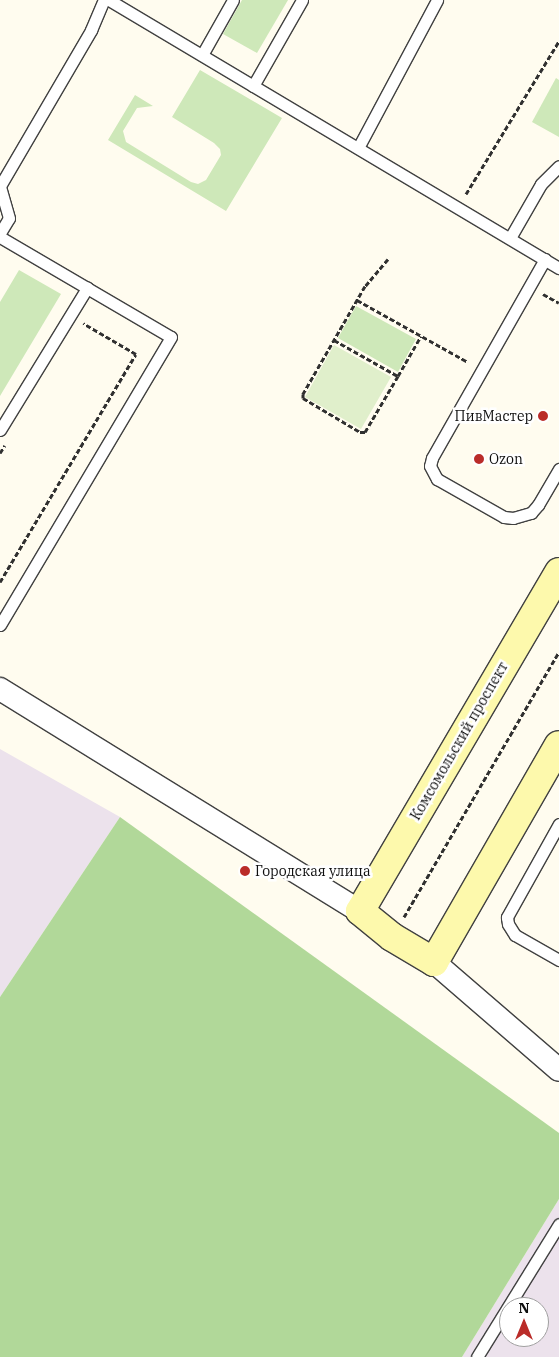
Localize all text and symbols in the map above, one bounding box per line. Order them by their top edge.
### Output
place label: ПивМастер [454,408,533,424]
marker: ПивМастер [537,410,549,422]
place label: Ozon [489,451,523,467]
marker: Ozon [473,453,485,465]
street label: Комсомольский проспект [407,659,511,823]
place label: Городская улица [255,863,371,879]
marker: Городская улица [239,865,251,877]
north arrow [499,1297,549,1347]
text: N [518,1299,530,1317]

